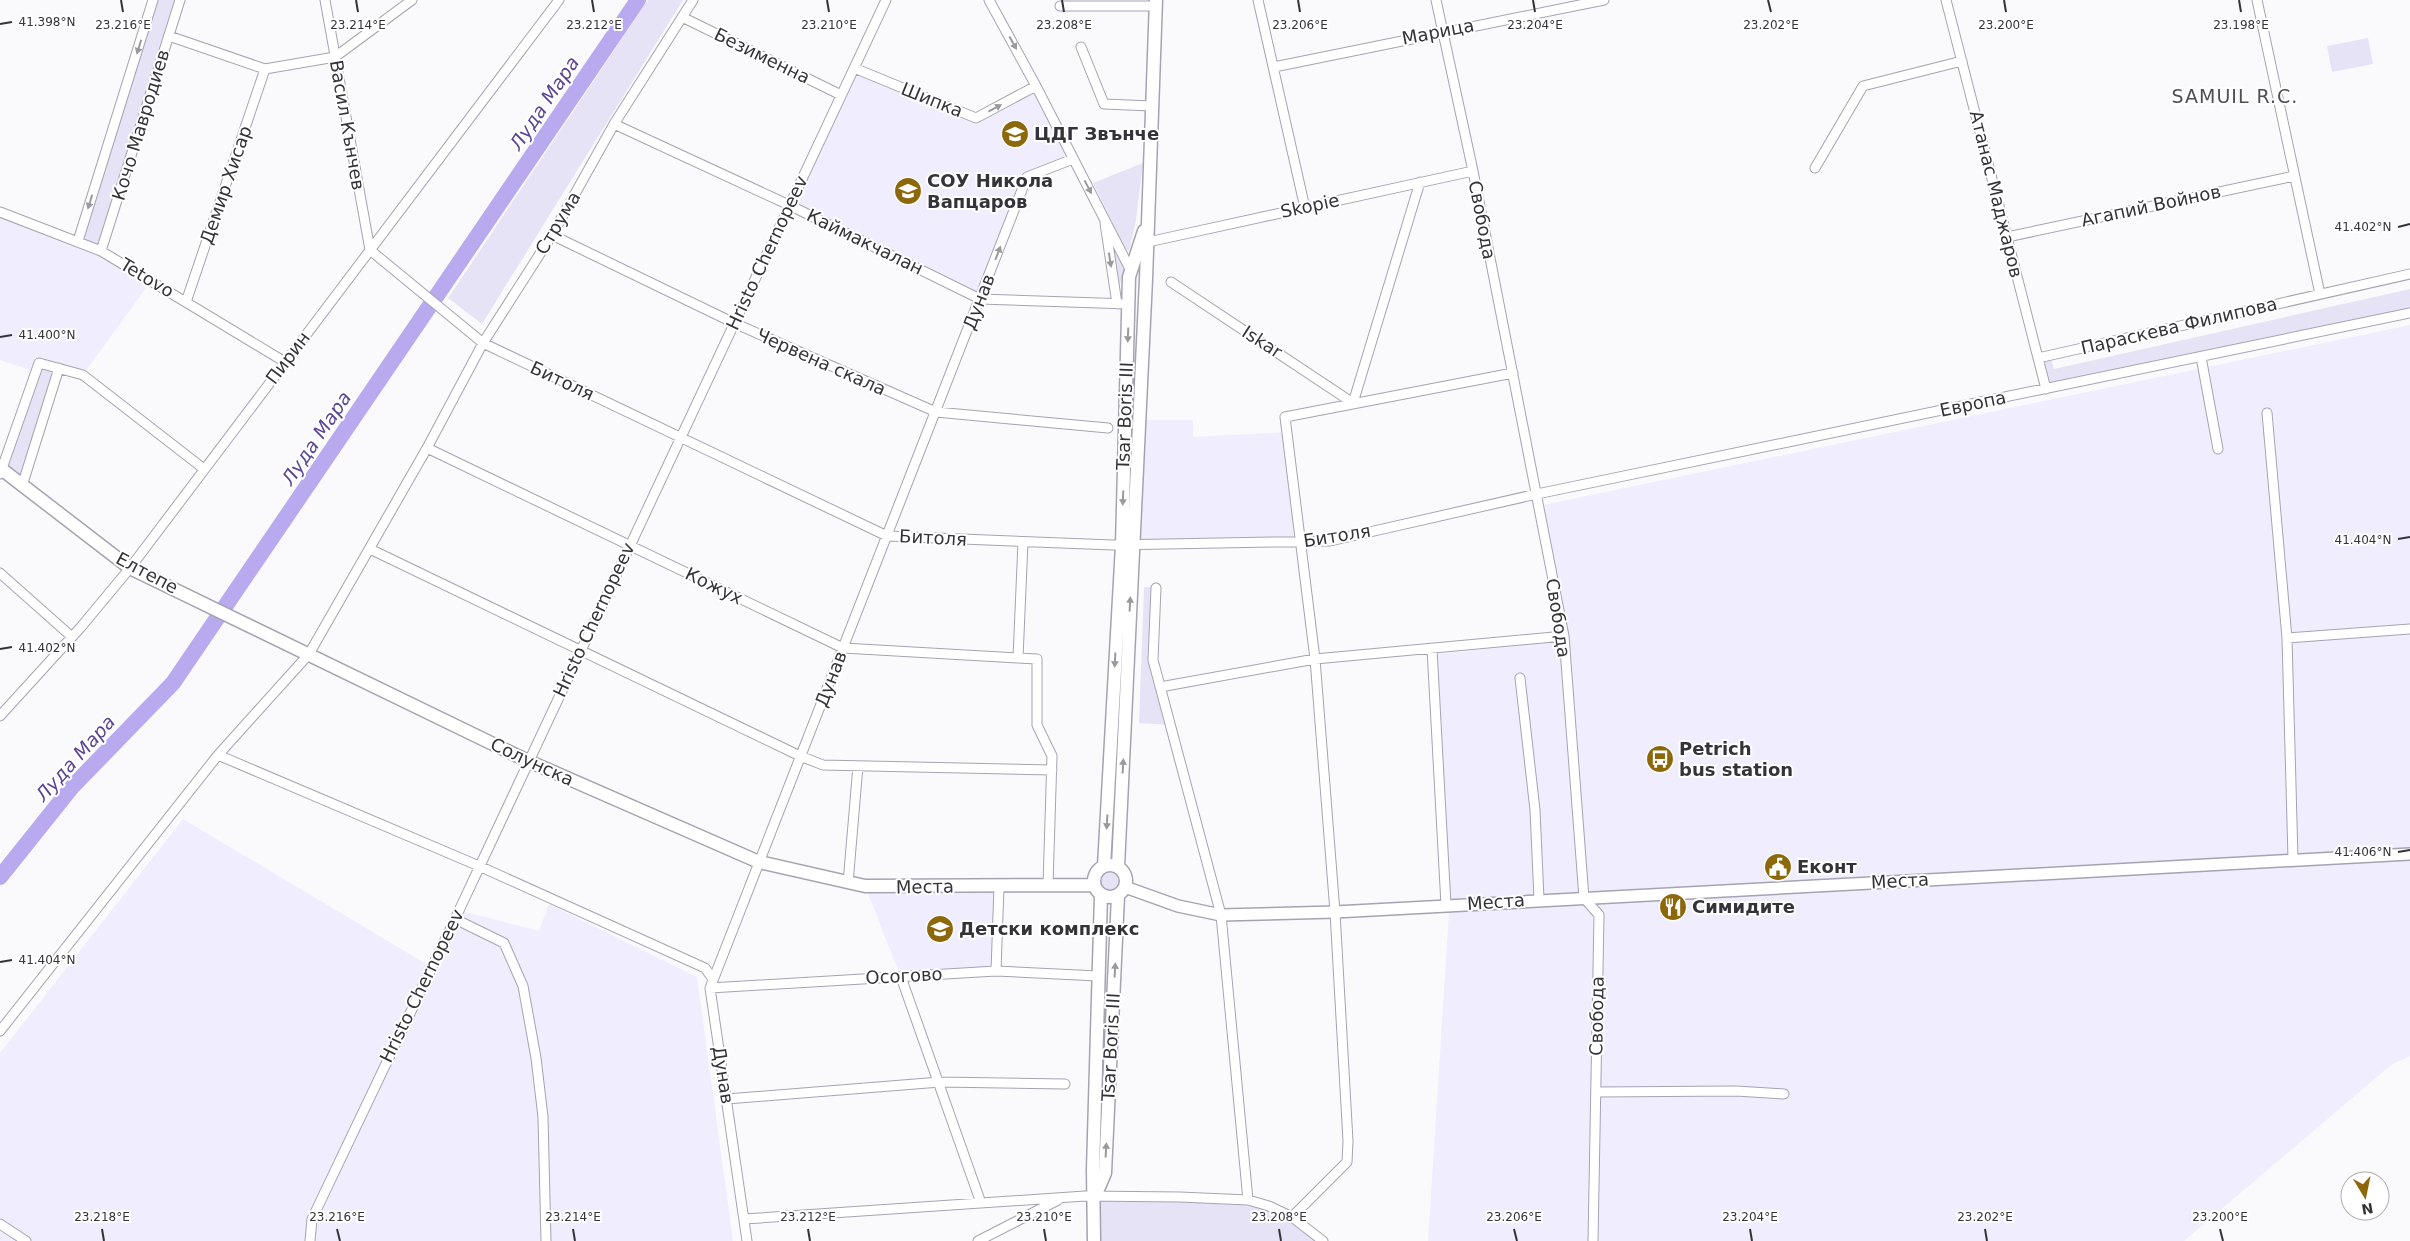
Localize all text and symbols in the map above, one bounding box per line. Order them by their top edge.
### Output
street label: Марица [1400,14,1476,49]
text: 41.398°N [19,15,75,29]
text: 23.216°E [95,18,151,32]
text: 23.214°E [330,18,386,32]
text: 23.212°E [566,18,622,32]
text: 23.210°E [801,18,857,32]
text: 23.208°E [1036,18,1092,32]
text: 23.206°E [1272,18,1328,32]
text: 23.204°E [1507,18,1563,32]
text: 23.202°E [1743,18,1799,32]
text: 23.200°E [1978,18,2034,32]
text: 23.198°E [2213,18,2269,32]
street label: Безименна [711,23,814,88]
one-way arrow [1008,36,1017,49]
one-way arrow [134,39,142,54]
street label: Кочо Мавродиев [108,47,173,203]
water label: Луда Мара [504,52,583,155]
street label: Васил Кънчев [326,58,369,192]
street label: Шипка [898,78,966,121]
district label: SAMUIL R.C. [2172,85,2298,107]
one-way arrow [988,104,1002,112]
street label: Атанас Маджаров [1966,108,2027,280]
school or university icon: ЦДГ Звънче [1000,119,1030,149]
street label: Демир Хисар [195,123,256,247]
place label: ЦДГ Звънче [1034,123,1159,144]
place label: СОУ Никола Вапцаров [927,170,1053,212]
street label: Hristo Chernopeev [722,172,812,333]
school or university icon: СОУ Никола Вапцаров [893,176,923,206]
street label: Свобода [1465,179,1500,261]
one-way arrow [1083,180,1092,194]
street label: Агапий Войнов [2079,180,2223,231]
street label: Струма [531,187,585,258]
street label: Skopie [1278,189,1341,222]
one-way arrow [86,194,94,209]
street label: Каймакчалан [804,204,927,279]
text: 41.402°N [2335,220,2391,234]
one-way arrow [994,245,1002,260]
street label: Tetovo [116,253,178,302]
one-way arrow [1107,253,1115,269]
street label: Дунав [958,271,999,333]
street label: Параскева Филипова [2079,293,2279,358]
street label: Iskar [1238,321,1287,362]
street label: Червена скала [753,324,889,399]
street label: Пирин [261,327,314,388]
one-way arrow [1124,327,1132,343]
text: 41.400°N [19,328,75,342]
street label: Битоля [527,357,597,404]
street label: Tsar Boris III [1112,361,1137,471]
street label: Европа [1938,386,2008,421]
water label: Луда Мара [276,387,355,490]
one-way arrow [1119,490,1127,506]
street label: Битоля [1302,520,1372,551]
street label: Битоля [899,525,967,550]
text: 41.404°N [2335,533,2391,547]
street label: Hristo Chernopeev [549,539,639,700]
street label: Елтепе [113,547,182,598]
street label: Кожух [682,563,747,609]
street label: Свобода [1542,577,1575,659]
one-way arrow [1127,596,1135,612]
text: 41.402°N [19,641,75,655]
street label: Дунав [810,648,851,710]
one-way arrow [1111,652,1119,668]
water label: Луда Мара [30,710,119,806]
street label: Солунска [487,733,577,790]
place label: Petrich bus station [1679,738,1793,780]
bus stop icon: Petrich bus station [1645,744,1675,774]
one-way arrow [1119,758,1127,774]
one-way arrow [1102,814,1110,830]
text: 41.406°N [2335,845,2391,859]
public building icon: Еконт [1763,852,1793,882]
place label: Еконт [1797,856,1857,877]
street label: Места [1870,868,1929,893]
street label: Места [896,875,954,898]
street label: Места [1466,889,1526,914]
restaurant icon: Симидите [1658,892,1688,922]
place label: Симидите [1692,896,1795,917]
street label: Hristo Chernopeev [375,905,468,1066]
school or university icon: Детски комплекс [925,914,955,944]
place label: Детски комплекс [959,918,1139,939]
text: 41.404°N [19,953,75,967]
one-way arrow [1111,962,1119,978]
street label: Осогово [865,963,943,988]
street label: Свобода [1585,976,1608,1056]
street label: Tsar Boris III [1097,992,1124,1103]
street label: Дунав [709,1045,738,1105]
one-way arrow [1103,1141,1111,1157]
north arrow [2340,1171,2390,1221]
text: N [2360,1200,2374,1218]
text: 23.218°E [74,1210,130,1224]
text: 23.216°E [309,1210,365,1224]
text: 23.214°E [545,1210,601,1224]
text: 23.212°E [780,1210,836,1224]
text: 23.210°E [1016,1210,1072,1224]
text: 23.208°E [1251,1210,1307,1224]
text: 23.206°E [1486,1210,1542,1224]
text: 23.204°E [1722,1210,1778,1224]
text: 23.202°E [1957,1210,2013,1224]
text: 23.200°E [2192,1210,2248,1224]

